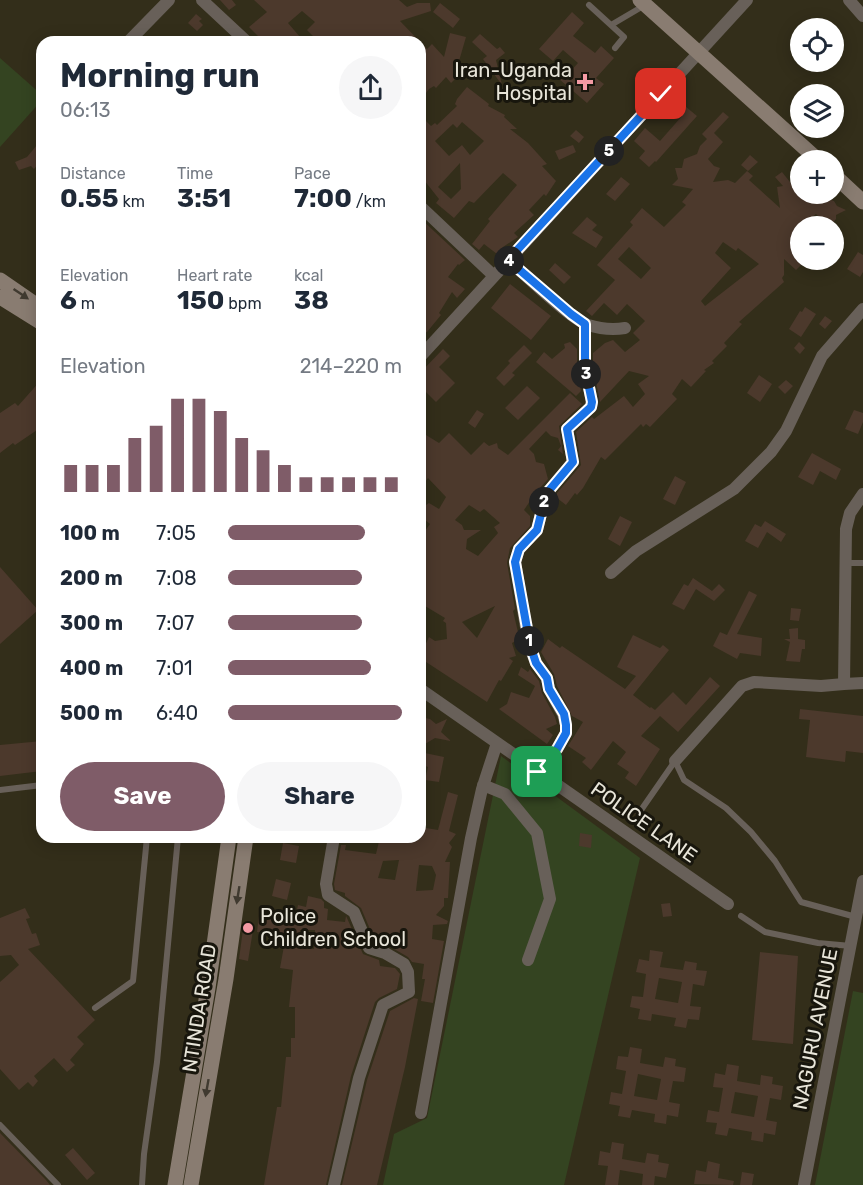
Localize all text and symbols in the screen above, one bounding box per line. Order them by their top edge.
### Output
map controls [790,18,844,270]
button: locate [790,18,844,72]
text: Morning run [60,56,260,95]
button: share [339,56,402,119]
place label: Iran-Uganda Hospital [454,58,572,105]
pin [635,68,686,119]
marker: Iran-Uganda Hospital [576,73,594,91]
icon: check [644,77,677,110]
button: layers [790,84,844,138]
text: 06:13 [60,98,110,122]
pin: 5 [594,136,624,166]
text: 5 [604,141,614,160]
button: + [790,150,844,204]
text: Distance [60,164,126,183]
text: Time [177,164,213,183]
text: Pace [294,164,331,183]
text: 0.55 [60,183,118,214]
text: 3:51 [177,183,231,214]
text: 7:00 [294,183,352,214]
text: km [118,192,145,211]
text: /km [352,192,386,211]
button: − [790,216,844,270]
pin: 4 [494,246,524,276]
text: 4 [504,251,514,270]
text: Elevation [60,266,129,285]
text: Heart rate [177,266,252,285]
text: kcal [294,266,323,285]
text: 6 [60,285,77,316]
text: 150 [177,285,224,316]
text: 38 [294,285,329,316]
one-way arrow [13,289,29,300]
text: m [77,294,95,313]
text: bpm [224,294,262,313]
text: Elevation [60,354,146,378]
text: 214–220 m [300,354,402,378]
pin: 3 [571,359,601,389]
text: 3 [581,364,591,383]
pin: 2 [529,487,559,517]
text: 2 [539,492,549,511]
text: 100 m [60,521,120,545]
text: 7:05 [156,521,196,545]
text: 200 m [60,566,123,590]
text: 7:08 [156,566,197,590]
text: 300 m [60,611,123,635]
text: 7:07 [156,611,194,635]
pin: 1 [514,626,544,656]
text: 1 [525,631,533,650]
text: 400 m [60,656,123,680]
text: 7:01 [156,656,193,680]
text: 500 m [60,701,123,725]
text: 6:40 [156,701,198,725]
pin [511,746,562,797]
icon: arrive [520,755,553,788]
button: Save [60,762,225,831]
button: Share [237,762,402,831]
street label: POLICE LANE [586,777,702,867]
one-way arrow [234,886,243,905]
place label: Police Children School [260,904,406,951]
marker: Police Children School [241,921,255,935]
street label: NTINDA ROAD [177,942,221,1074]
street label: NAGURU AVENUE [788,946,842,1112]
one-way arrow [203,1078,212,1097]

